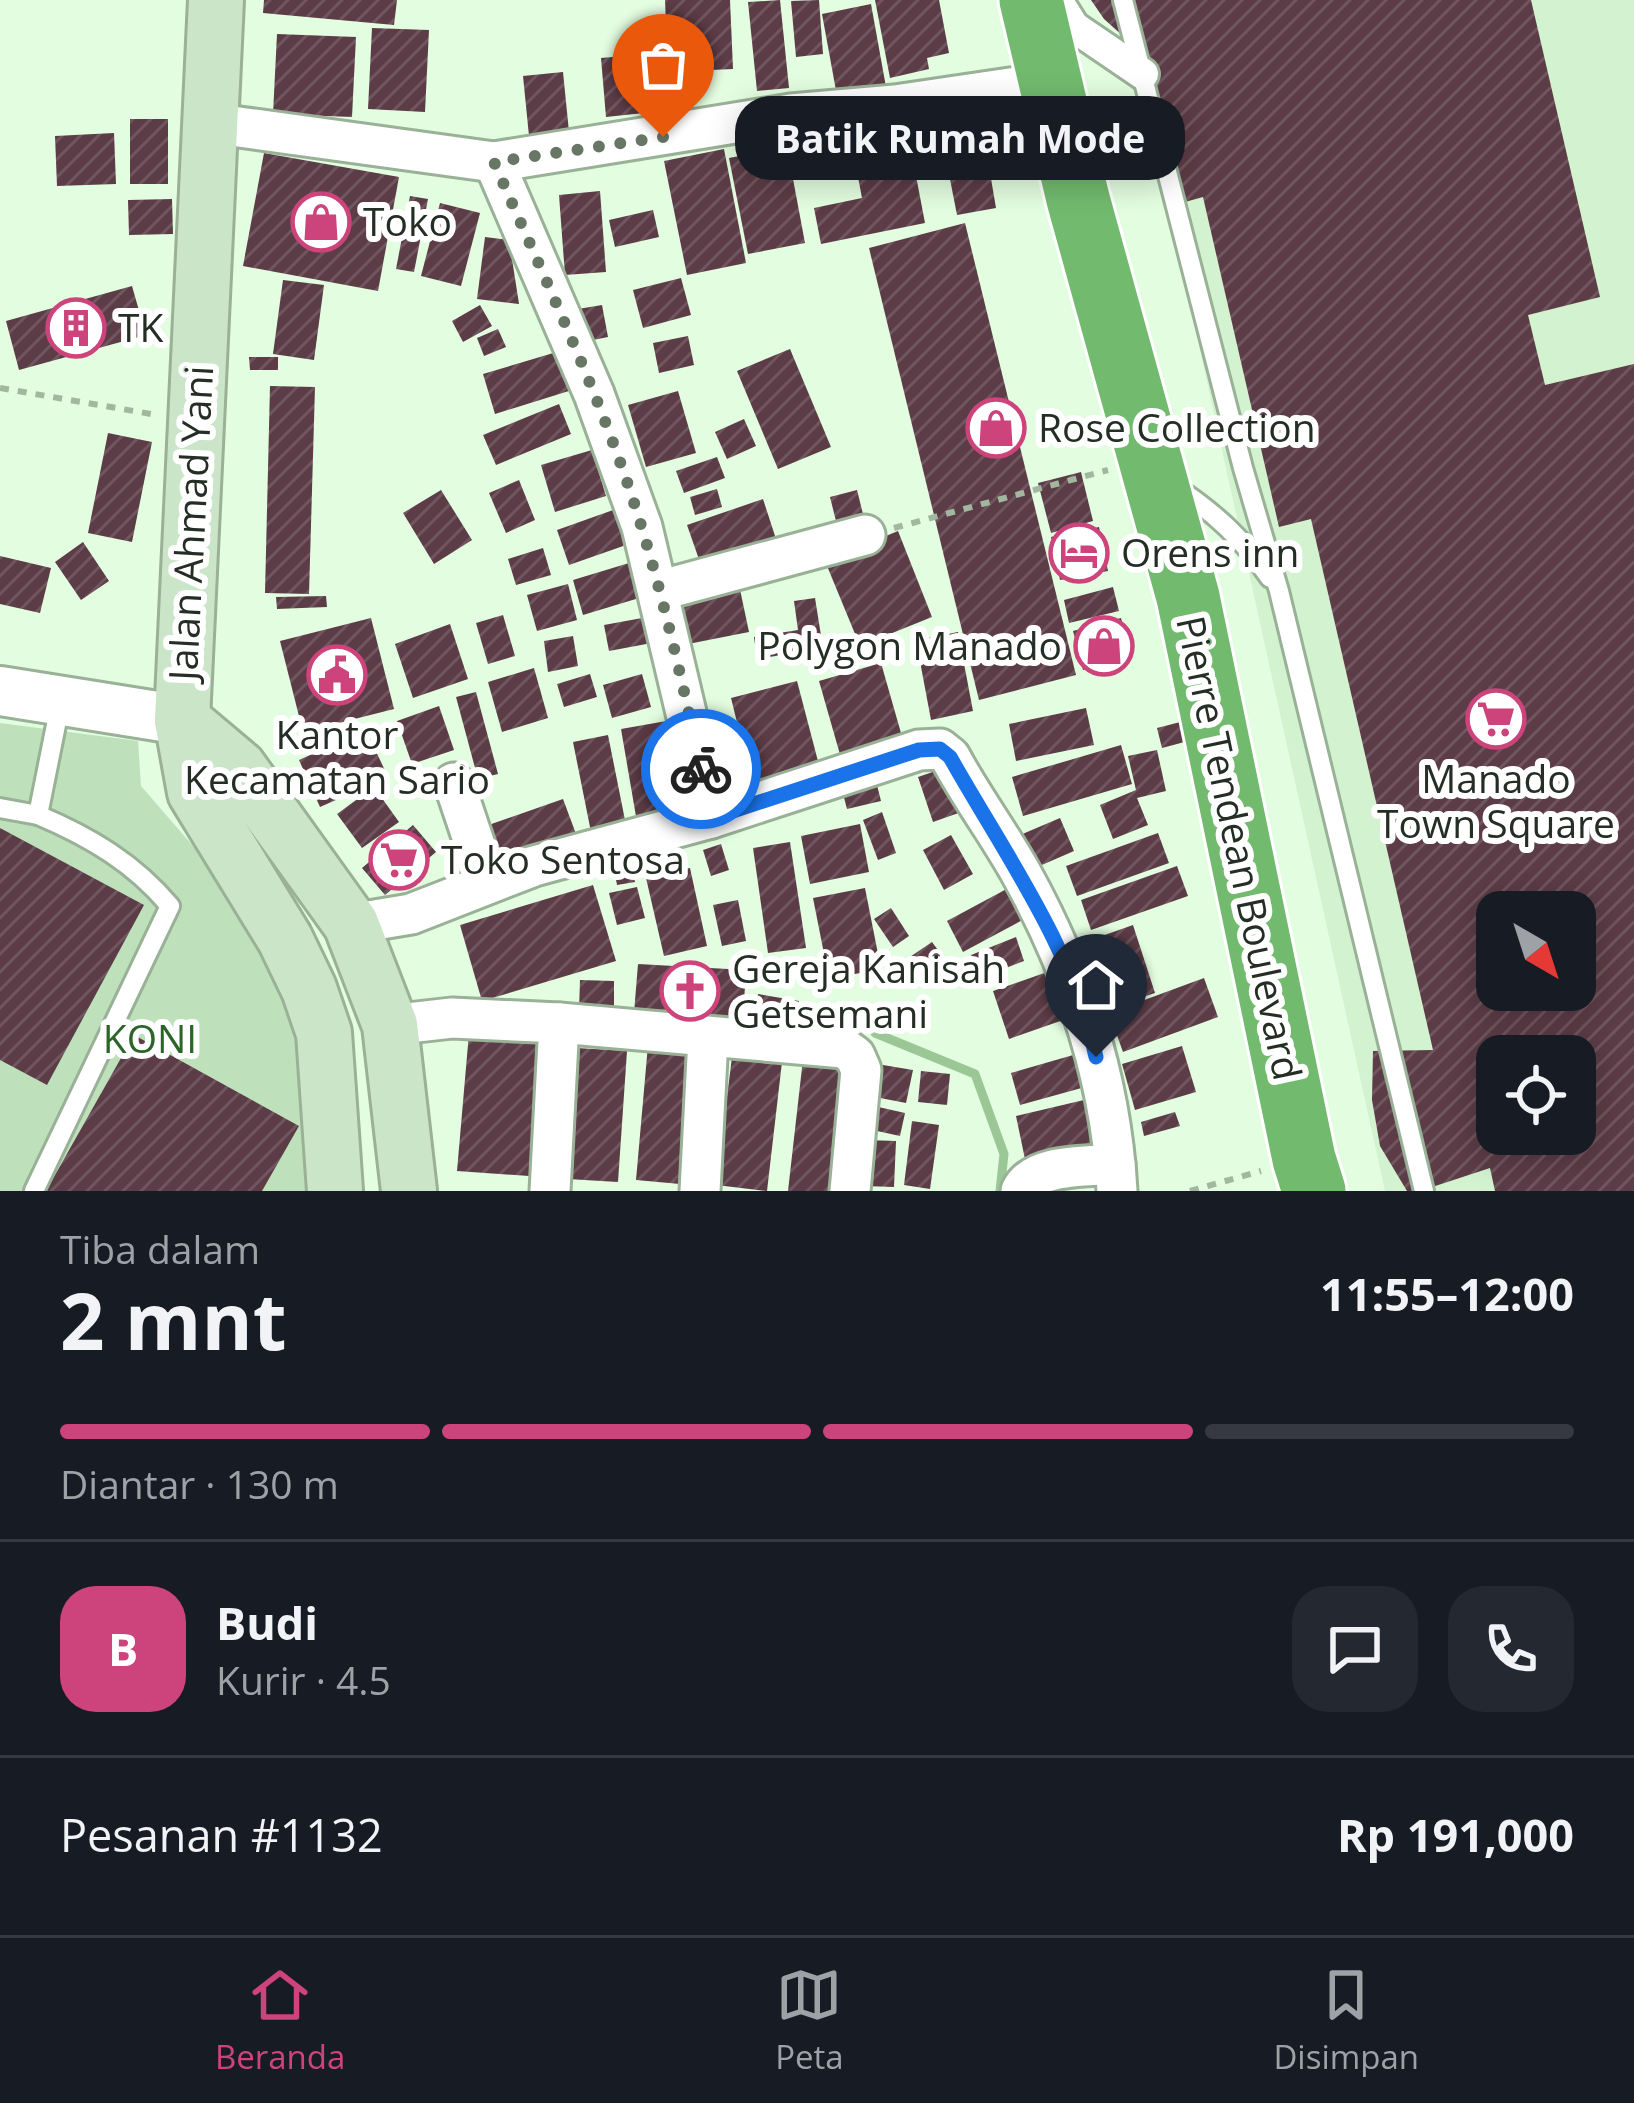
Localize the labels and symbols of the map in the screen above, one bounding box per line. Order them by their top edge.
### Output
pin [612,14,714,137]
callout: Batik Rumah Mode [735,95,1185,179]
shop icon: Toko [290,191,352,253]
place label: Toko [363,194,452,247]
building icon: TK [45,297,107,359]
place label: TK [118,300,163,353]
street label: Jalan Ahmad Yani [155,364,224,686]
shop icon: Rose Collection [965,397,1027,459]
place label: Rose Collection [1038,400,1316,453]
hotel icon: Orens inn [1048,522,1110,584]
place label: Orens inn [1121,525,1300,578]
street label: Pierre Tendean Boulevard [1165,611,1316,1085]
shop icon: Polygon Manado [1073,615,1135,677]
place label: Polygon Manado [757,618,1062,671]
public building icon: Kantor Kecamatan Sario [306,644,368,706]
supermarket icon: Manado Town Square [1465,688,1527,750]
place label: Kantor Kecamatan Sario [184,707,490,805]
courier [641,709,761,829]
place label: Manado Town Square [1377,751,1615,849]
supermarket icon: Toko Sentosa [368,829,430,891]
place label: Toko Sentosa [441,832,685,885]
north arrow [1476,891,1596,1011]
pin [1045,934,1147,1057]
place label: Gereja Kanisah Getsemani [732,941,1005,1039]
church icon: Gereja Kanisah Getsemani [659,960,721,1022]
park label: KONI [103,1011,197,1064]

